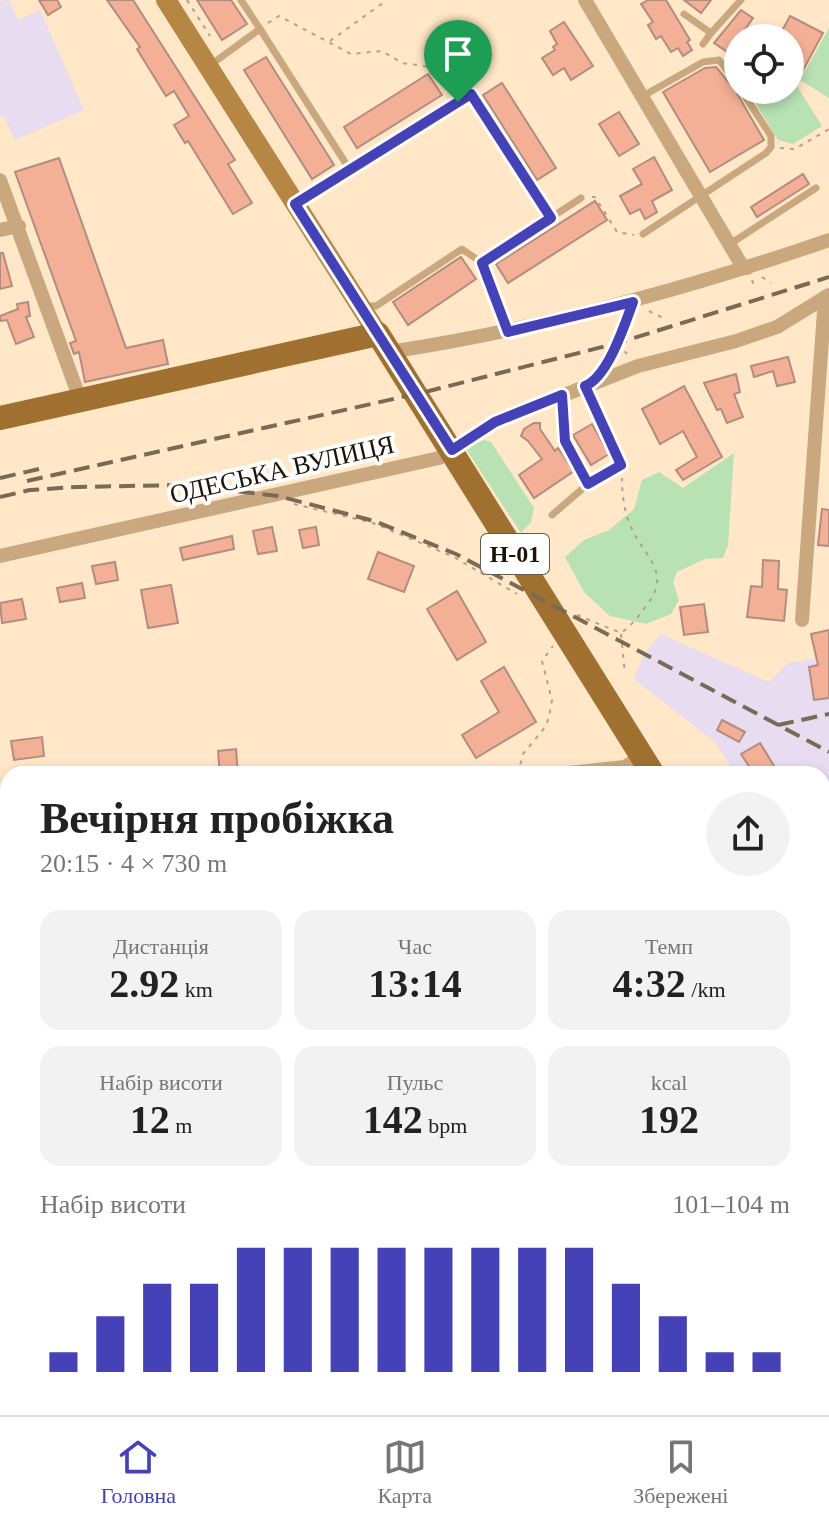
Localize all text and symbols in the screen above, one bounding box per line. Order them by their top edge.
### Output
pin [424,20,492,102]
map controls [724,24,804,104]
button: locate [724,24,804,104]
icon: arrive [436,32,480,76]
street label: ОДЕСЬКА ВУЛИЦЯ [167,430,397,509]
road number: Н-01 [481,534,549,574]
button: share [706,792,790,876]
text: Вечірня пробіжка [40,794,394,843]
text: 20:15 · 4 × 730 m [40,849,227,878]
text: Дистанція [113,934,209,959]
text: Час [398,934,432,959]
text: Темп [645,934,693,959]
text: 2.92 [109,961,179,1006]
text: 13:14 [368,961,462,1006]
text: 4:32 [612,961,686,1006]
text: km [179,977,213,1002]
text: /km [686,977,726,1002]
text: Набір висоти [99,1070,223,1095]
text: Пульс [387,1070,443,1095]
text: kcal [651,1070,687,1095]
text: 12 [130,1097,170,1142]
text: 142 [363,1097,423,1142]
text: 192 [639,1097,699,1142]
text: m [170,1113,192,1138]
text: bpm [423,1113,467,1138]
text: Набір висоти [40,1190,186,1219]
text: 101–104 m [672,1190,790,1219]
tab: Головна [101,1435,176,1509]
tab: Карта [377,1435,432,1509]
tab: Збережені [633,1435,728,1509]

